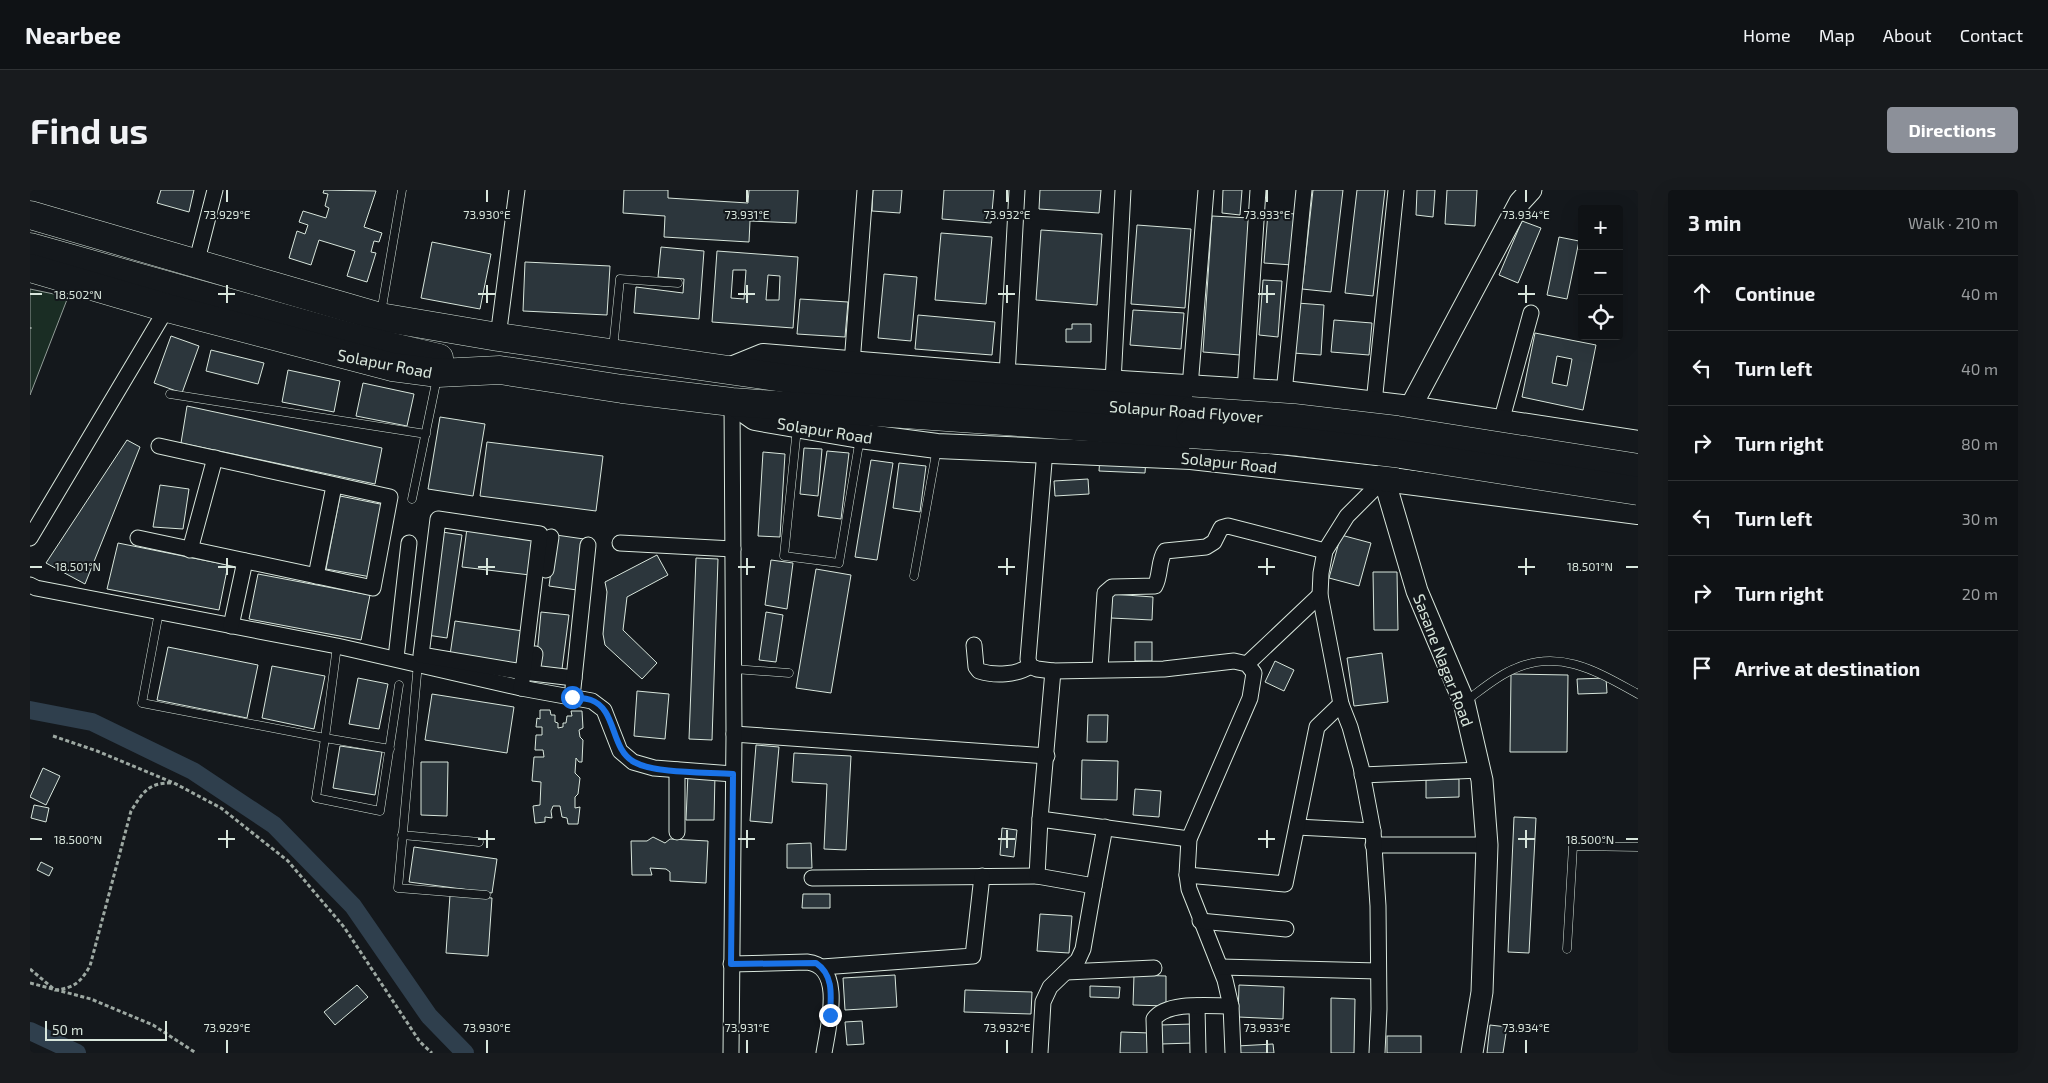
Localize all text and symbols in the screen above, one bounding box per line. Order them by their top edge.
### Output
text: Nearbee [25,20,121,49]
text: Home [1743,24,1791,46]
text: Map [1819,24,1855,46]
text: About [1883,24,1932,46]
text: Contact [1960,24,2023,46]
button: Directions [1887,107,2018,153]
text: Find us [30,109,148,151]
map controls [1578,205,1623,340]
button: + [1578,205,1623,250]
text: 73.929°E [203,207,251,221]
text: 73.930°E [463,207,511,221]
text: 73.931°E [725,207,770,221]
text: 73.932°E [984,207,1031,221]
text: 73.933°E [1244,207,1291,221]
text: 73.934°E [1502,207,1550,221]
text: 3 min [1688,210,1741,235]
text: Walk · 210 m [1908,213,1998,232]
button: − [1578,250,1623,295]
icon: ahead [1688,279,1716,307]
text: Continue [1735,282,1815,305]
text: 40 m [1961,284,1998,303]
text: 18.502°N [54,287,102,301]
button: locate [1578,295,1623,340]
street label: Solapur Road [336,344,434,382]
icon: left [1688,354,1716,382]
text: Turn left [1735,357,1812,380]
text: 40 m [1961,359,1998,378]
street label: Solapur Road Flyover [1109,396,1264,426]
street label: Solapur Road [776,413,874,447]
icon: right [1688,429,1716,457]
text: Turn right [1735,432,1823,455]
text: 80 m [1961,434,1998,453]
street label: Solapur Road [1180,448,1278,476]
icon: left [1688,504,1716,532]
text: Turn left [1735,507,1812,530]
text: 30 m [1962,509,1998,528]
text: 18.501°N [55,559,101,573]
text: 18.501°N [1567,559,1613,573]
icon: right [1688,579,1716,607]
text: Turn right [1735,582,1823,605]
text: 20 m [1962,584,1998,603]
street label: Sasane Nagar Road [1410,591,1478,729]
icon: arrive [1688,654,1716,682]
text: Arrive at destination [1735,657,1920,680]
route start [561,686,584,709]
text: 18.500°N [54,832,102,846]
text: 18.500°N [1566,832,1614,846]
route end [819,1004,842,1027]
scale bar [45,1018,168,1041]
text: 73.929°E [203,1020,251,1034]
text: 73.930°E [463,1020,511,1034]
text: 73.931°E [725,1020,770,1034]
text: 73.932°E [984,1020,1031,1034]
text: 73.933°E [1244,1020,1291,1034]
text: 73.934°E [1502,1020,1550,1034]
text: 50 m [52,1021,83,1038]

